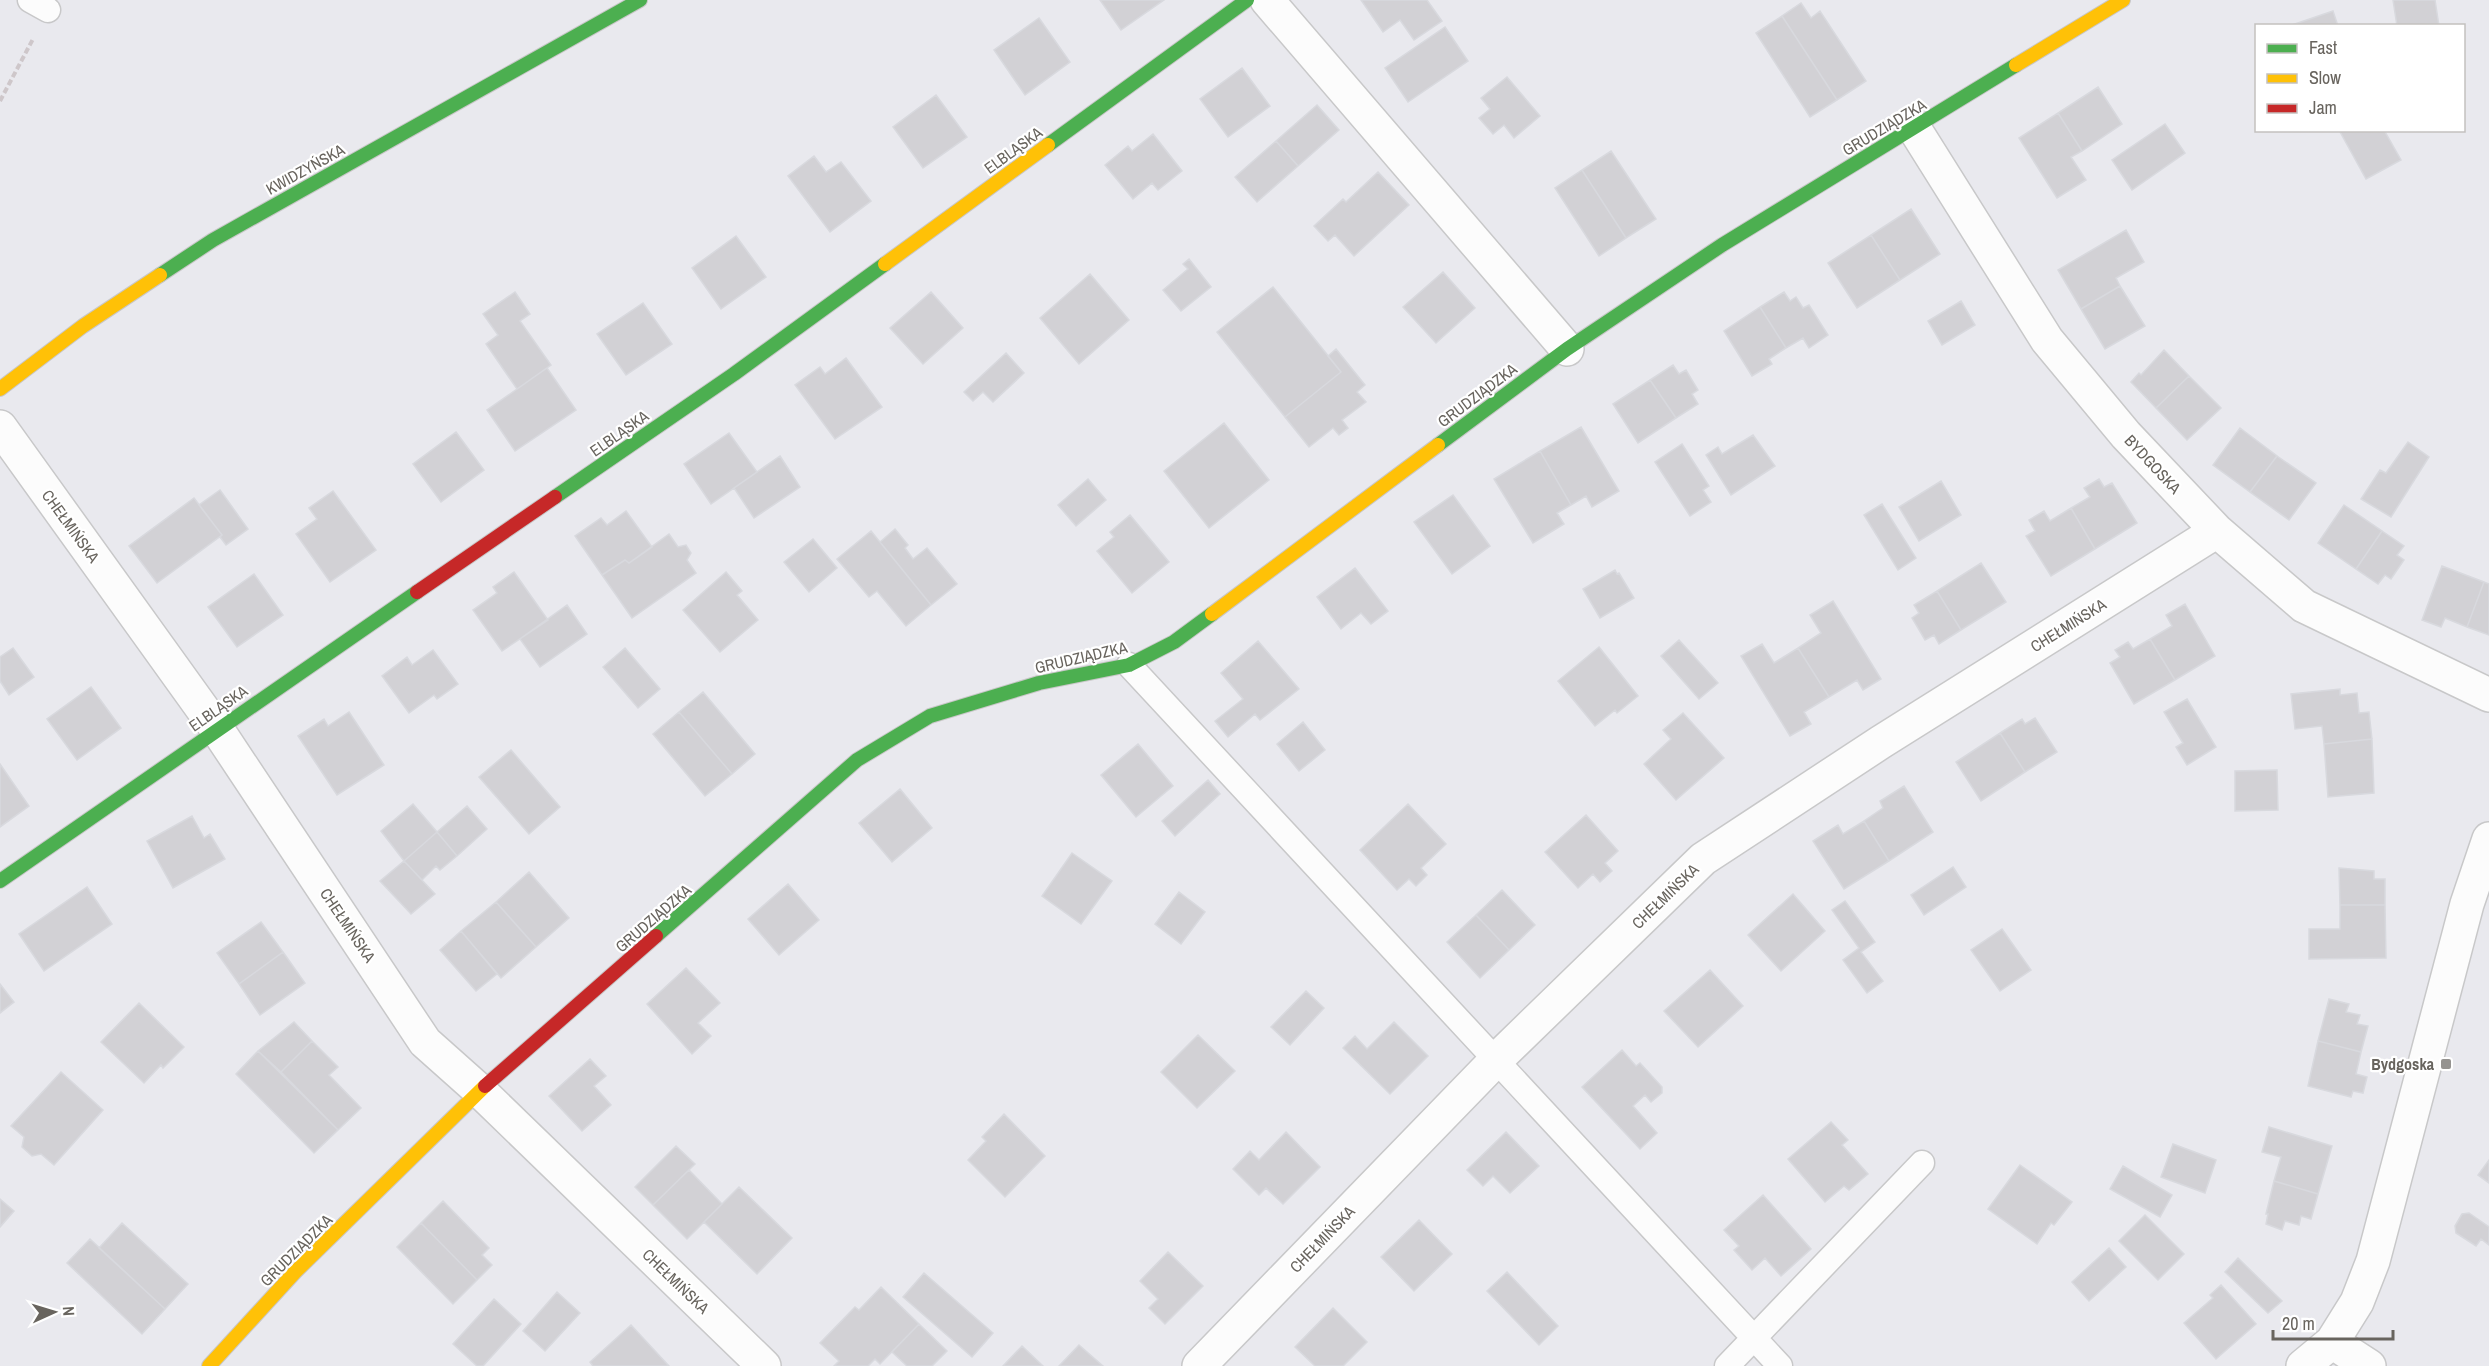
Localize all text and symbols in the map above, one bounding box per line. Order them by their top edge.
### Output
legend [2255,24,2465,132]
text: Fast [2309,35,2337,60]
text: Slow [2309,65,2341,90]
street label: GRUDZIĄDZKA [1838,93,1930,161]
text: Jam [2309,95,2337,120]
street label: ELBLĄSKA [979,121,1047,179]
street label: KWIDZYŃSKA [262,138,348,200]
street label: GRUDZIĄDZKA [1433,358,1521,432]
street label: ELBLĄSKA [585,405,653,461]
street label: BYDGOSKA [2120,430,2186,499]
street label: CHEŁMIŃSKA [37,485,105,567]
street label: CHEŁMIŃSKA [2026,593,2110,657]
street label: GRUDZIĄDZKA [1033,636,1130,678]
street label: ELBLĄSKA [184,680,252,736]
street label: CHEŁMIŃSKA [1627,858,1703,934]
street label: GRUDZIĄDZKA [610,879,696,957]
street label: CHEŁMIŃSKA [315,883,381,967]
place label: Bydgoska [2371,1053,2435,1075]
marker: Bydgoska [2439,1057,2453,1071]
street label: CHEŁMIŃSKA [1284,1201,1360,1277]
street label: GRUDZIĄDZKA [255,1209,337,1291]
street label: CHEŁMIŃSKA [638,1243,714,1319]
north arrow [24,1282,84,1342]
scale bar [2273,1303,2393,1341]
text: N [58,1305,80,1316]
text: 20 m [2282,1311,2315,1336]

